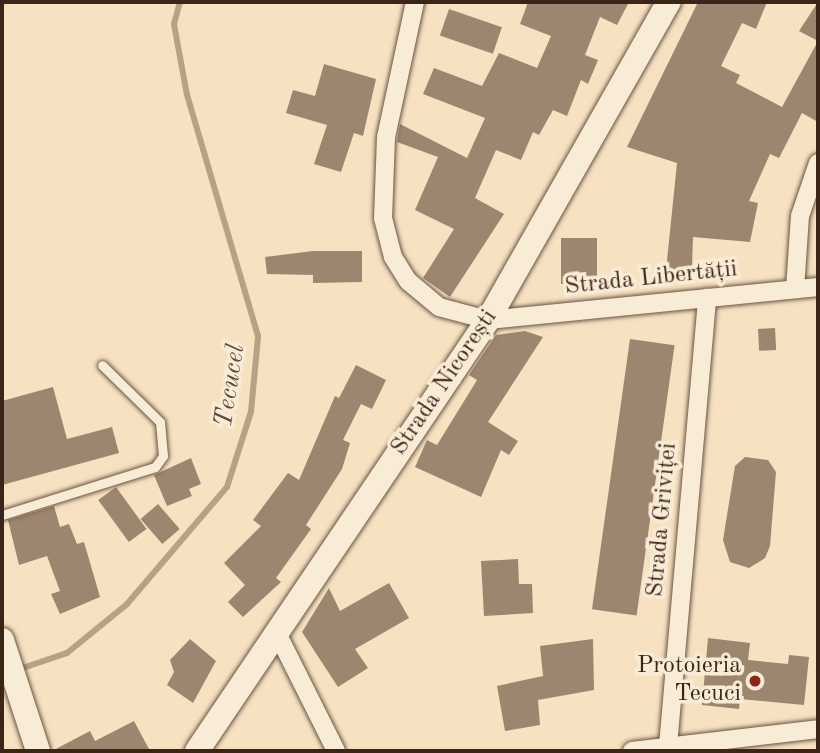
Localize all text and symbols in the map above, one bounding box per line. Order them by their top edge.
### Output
street label: Strada Libertății [563,256,739,302]
street label: Strada Nicorești [386,305,504,461]
water label: Tecucel [209,342,253,430]
street label: Strada Griviței [642,442,684,598]
place label: Protoieria Tecuci [637,653,741,709]
marker: Protoieria Tecuci [747,673,763,689]

